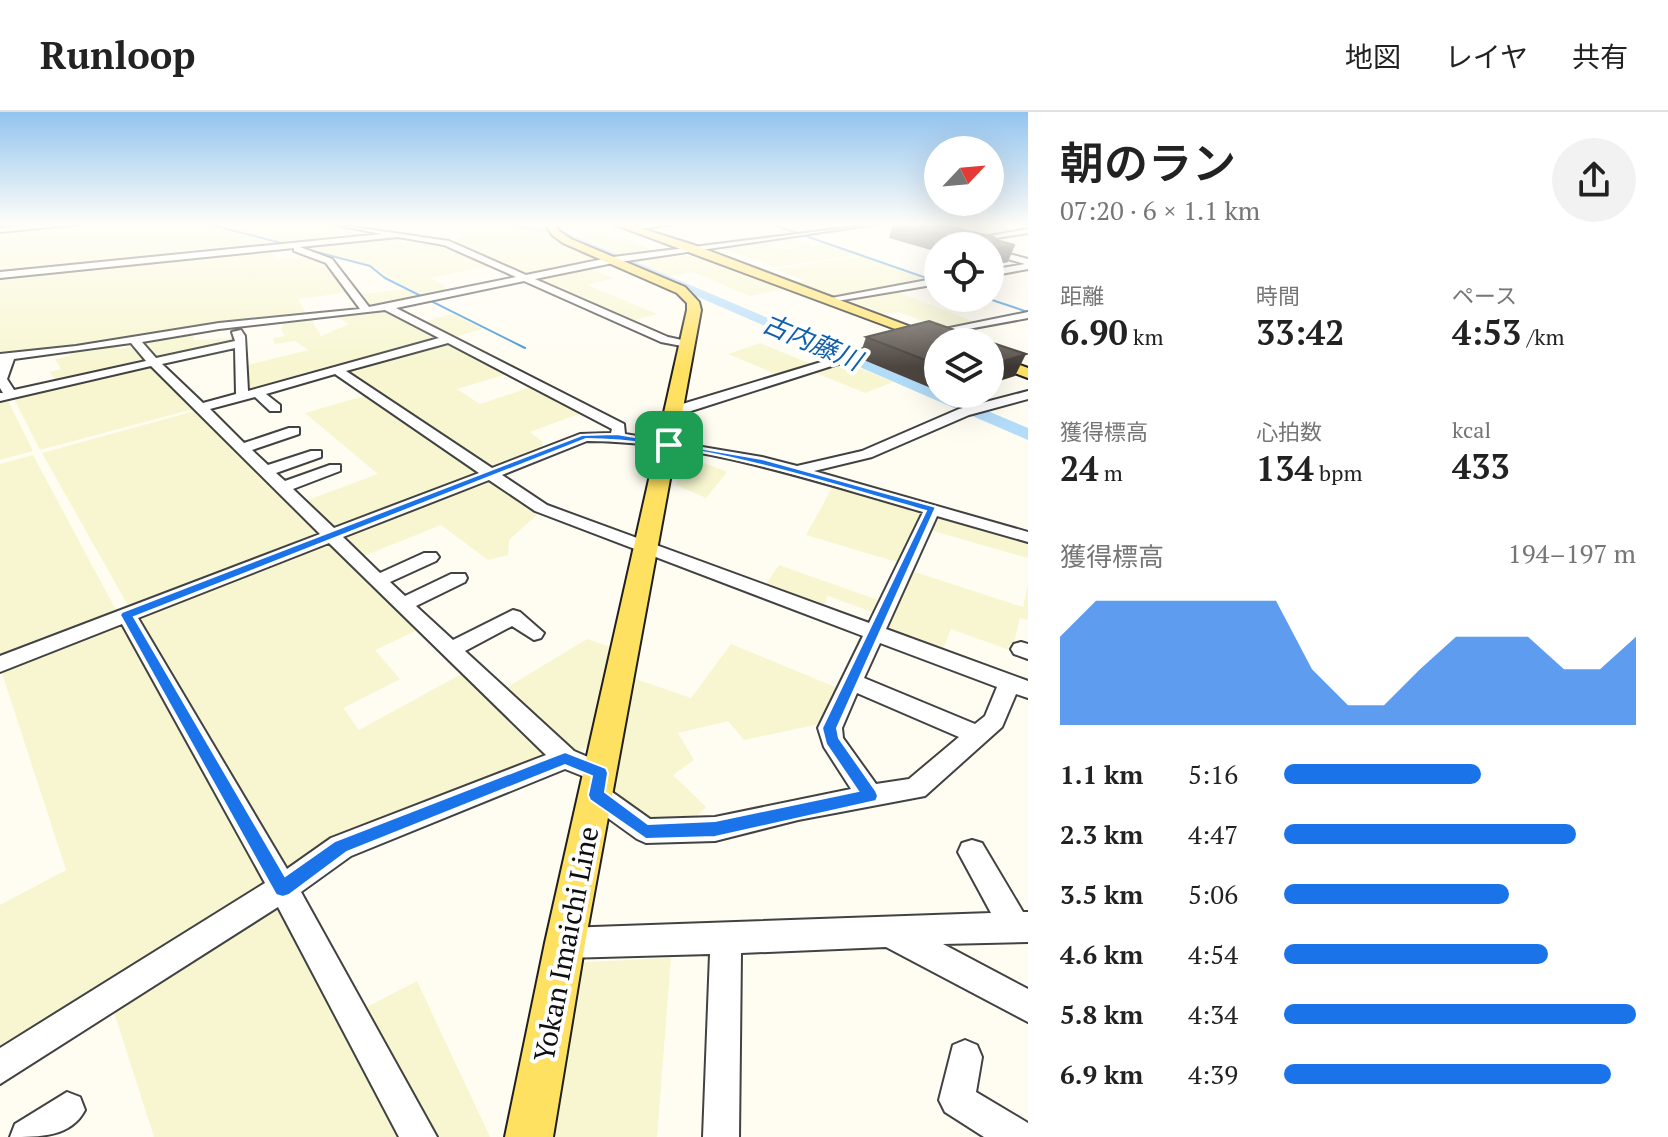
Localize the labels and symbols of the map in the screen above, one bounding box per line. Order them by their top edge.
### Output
north arrow [924,136,1004,216]
water label: 古内藤川 [758,305,870,378]
pin [635,411,703,479]
street label: Yokan Imaichi Line [525,823,606,1065]

